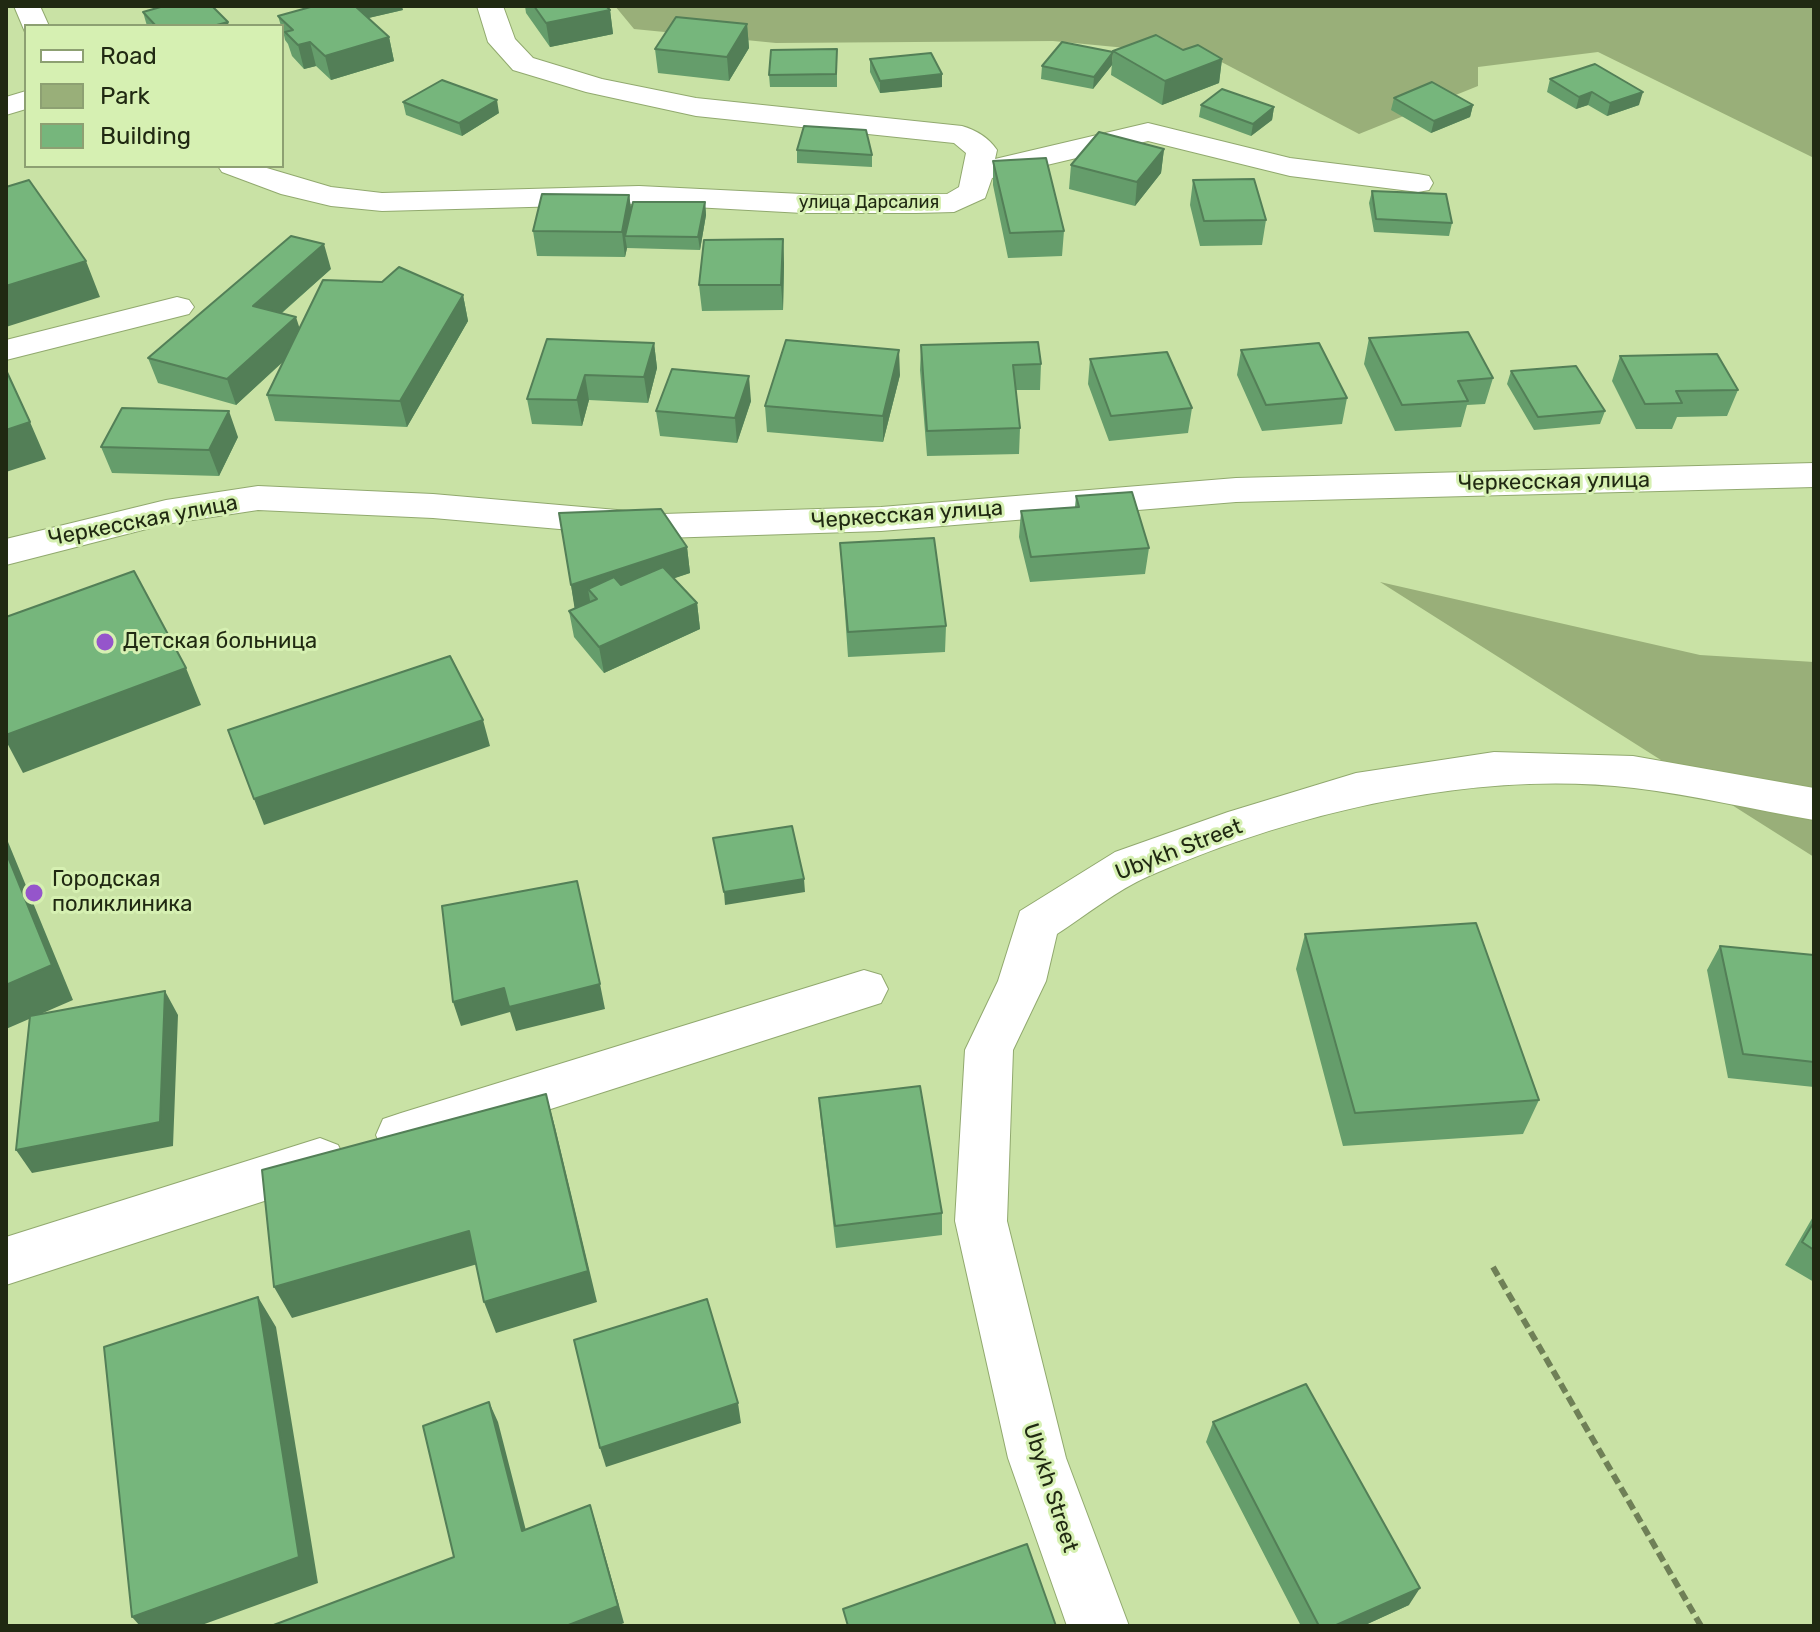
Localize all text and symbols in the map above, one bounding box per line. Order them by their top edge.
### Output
legend [24,24,284,168]
text: Road [100,42,157,70]
text: Park [100,82,150,110]
text: Building [100,122,191,150]
street label: улица Дарсалия [799,192,939,214]
street label: Черкесская улица [1458,467,1650,497]
street label: Черкесская улица [46,490,240,552]
street label: Черкесская улица [810,495,1004,535]
place label: Детская больница [123,629,317,655]
marker: Детская больница [94,631,116,653]
street label: Ubykh Street [1112,814,1246,886]
place label: Городская поликлиника [52,867,192,918]
marker: Городская поликлиника [23,882,45,904]
street label: Ubykh Street [1017,1420,1083,1556]

